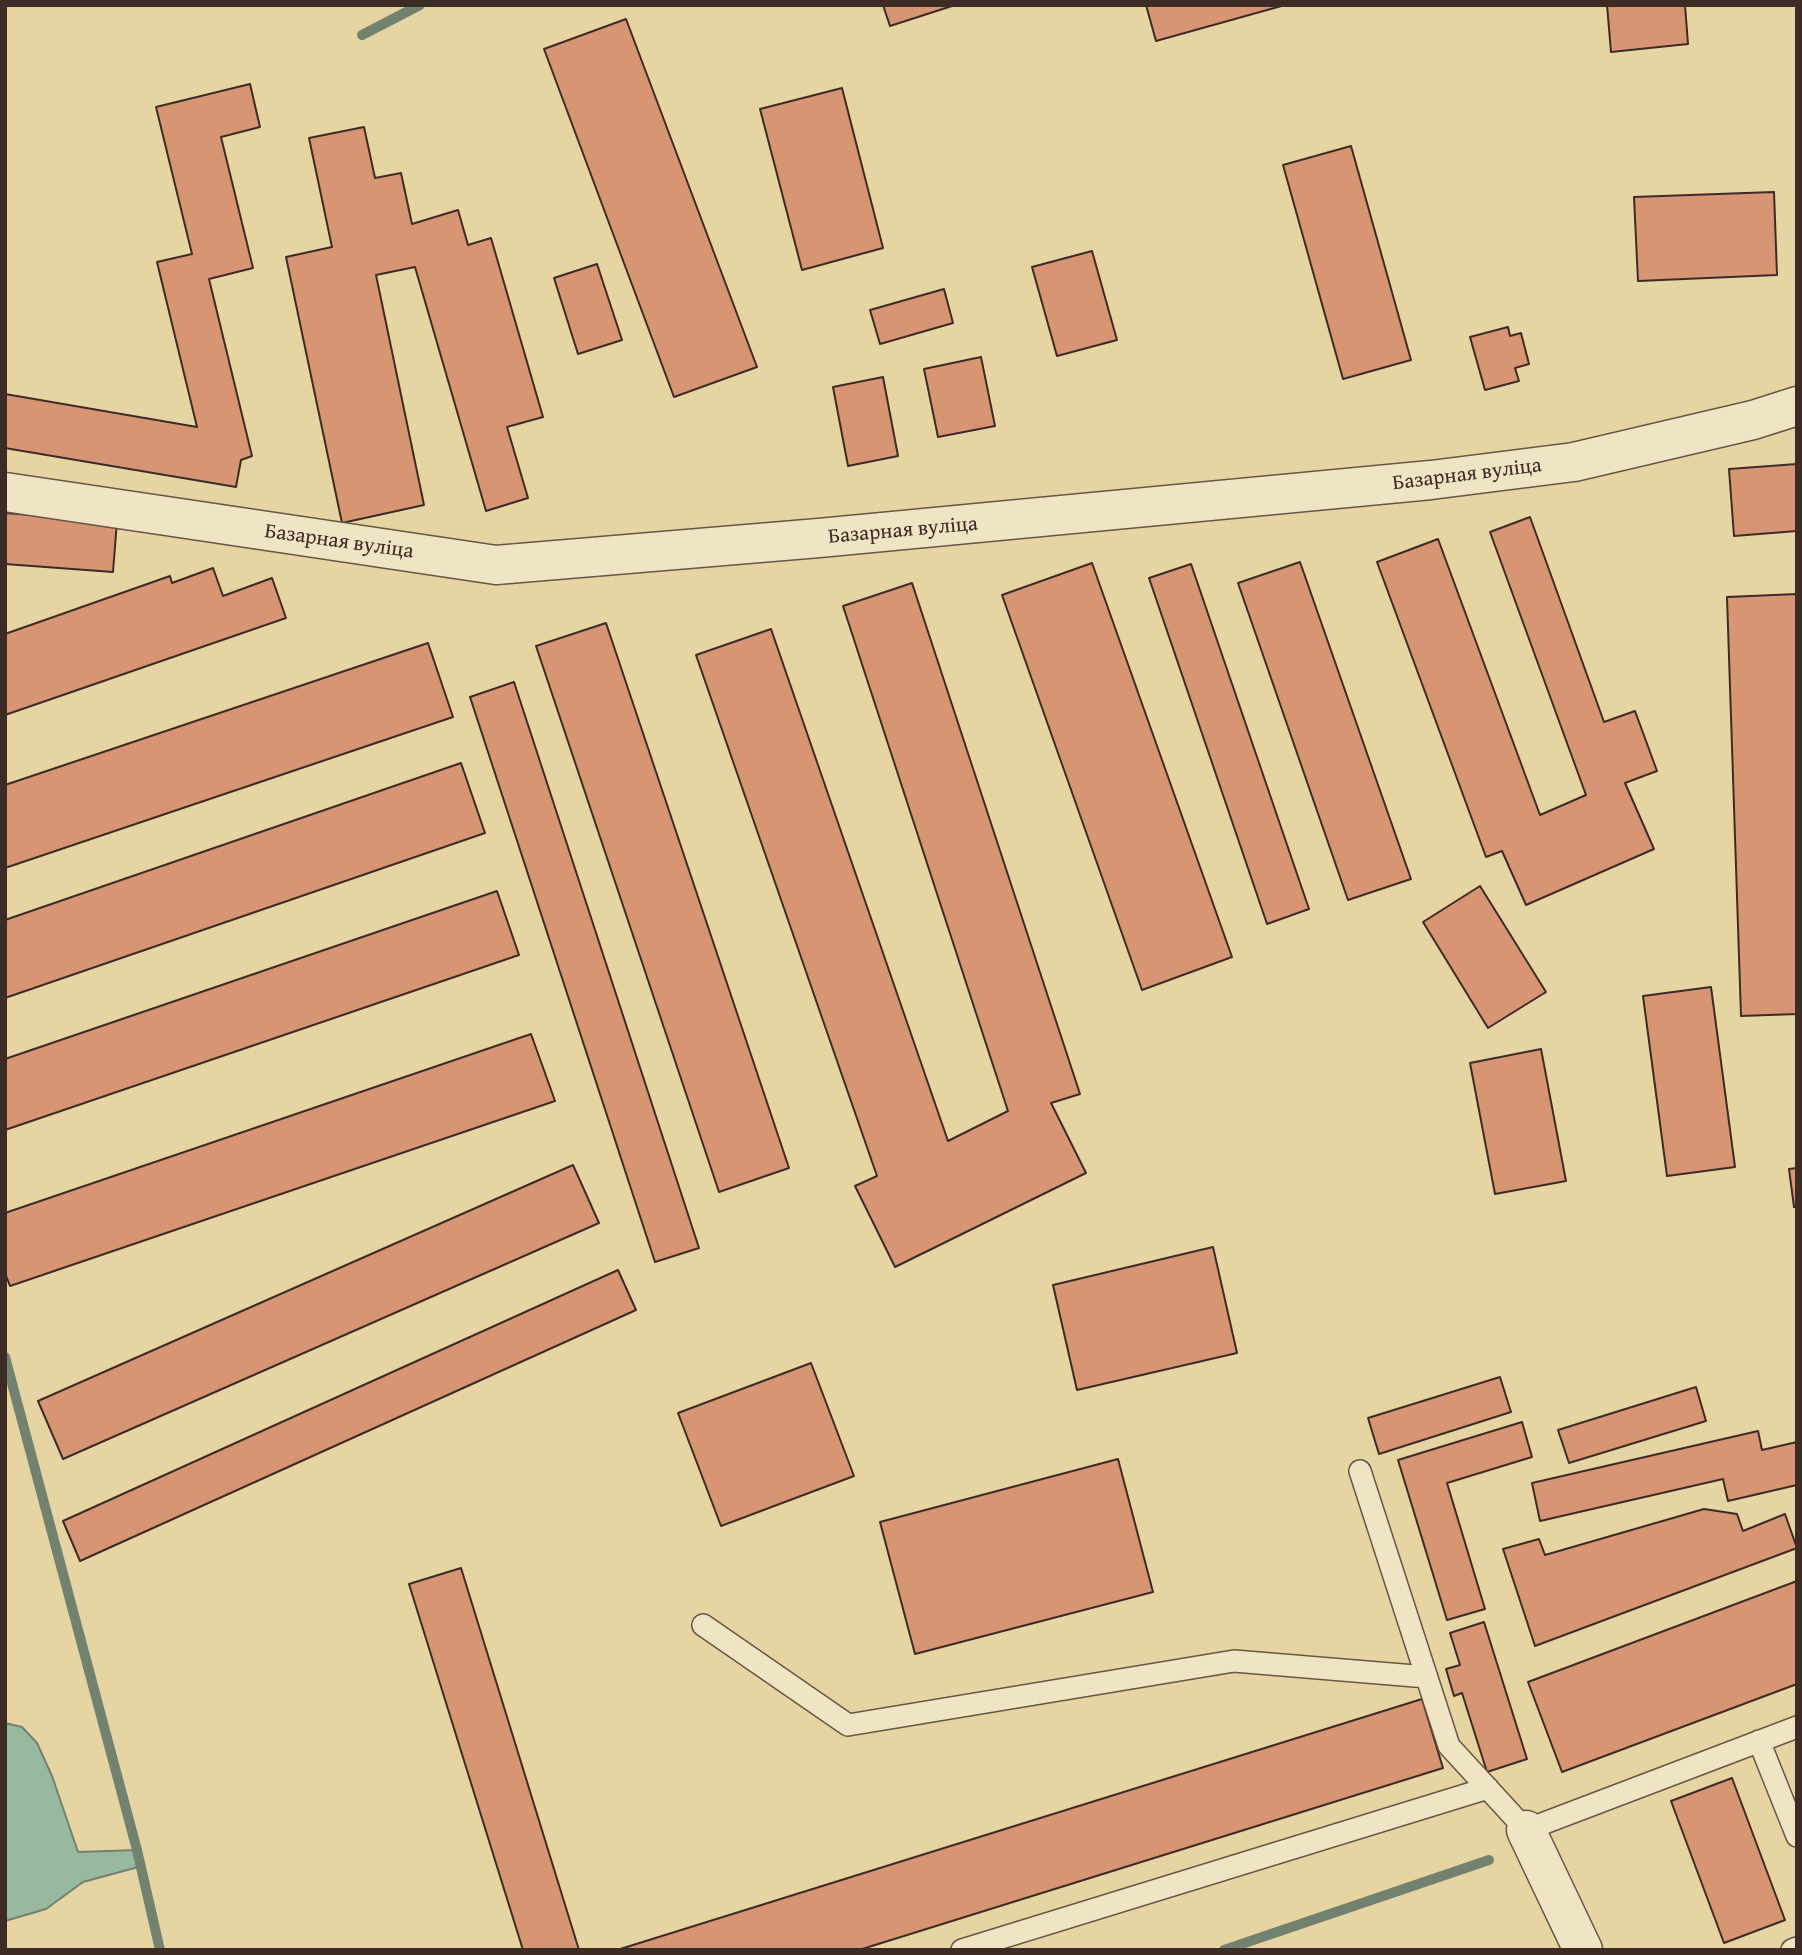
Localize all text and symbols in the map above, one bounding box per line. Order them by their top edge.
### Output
street label: Базарная вуліца [1391,453,1543,497]
street label: Базарная вуліца [827,512,979,550]
street label: Базарная вуліца [263,519,415,565]

